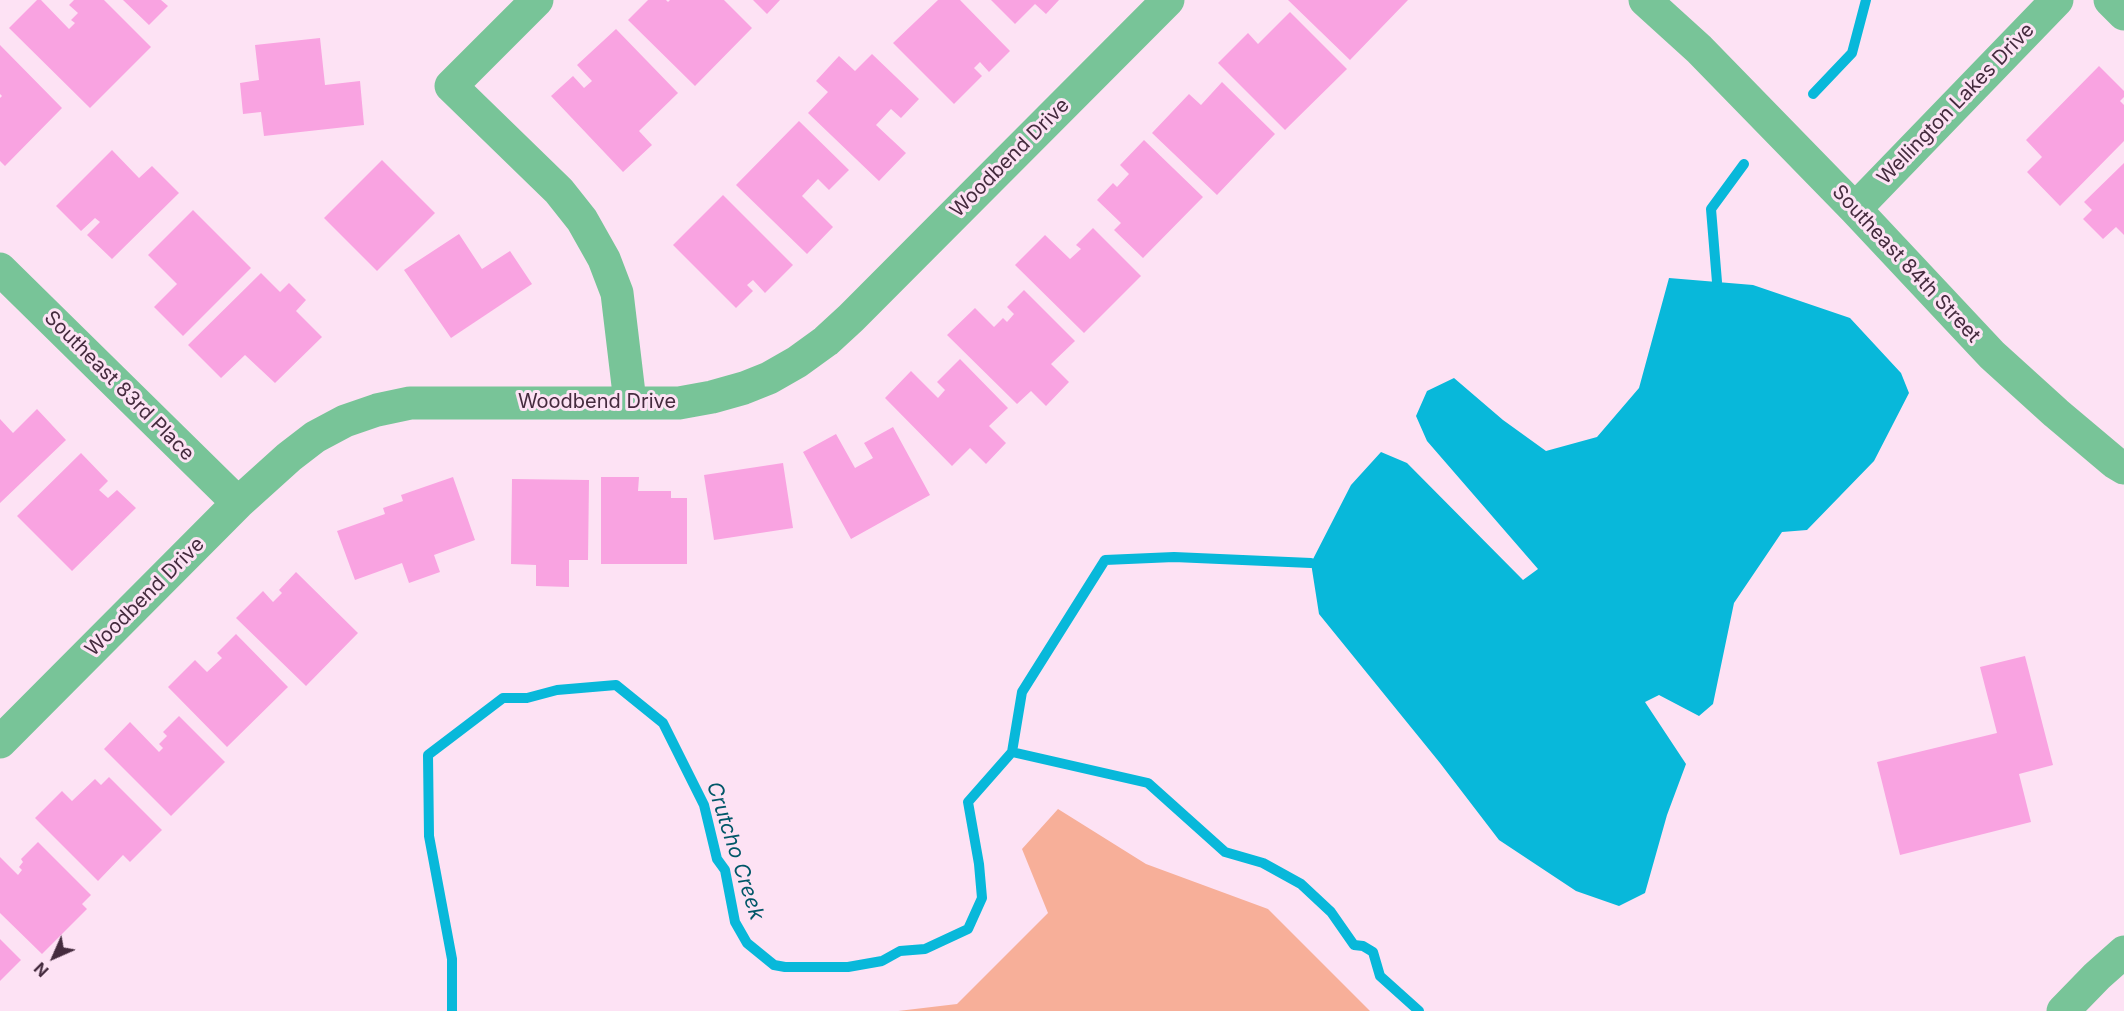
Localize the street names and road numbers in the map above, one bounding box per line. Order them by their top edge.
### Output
street label: Wellington Lakes Drive [1873,18,2039,190]
street label: Woodbend Drive [946,94,1074,222]
street label: Southeast 84th Street [1827,180,1985,348]
street label: Southeast 83rd Place [39,306,199,466]
street label: Woodbend Drive [518,390,676,414]
street label: Woodbend Drive [81,533,209,661]

